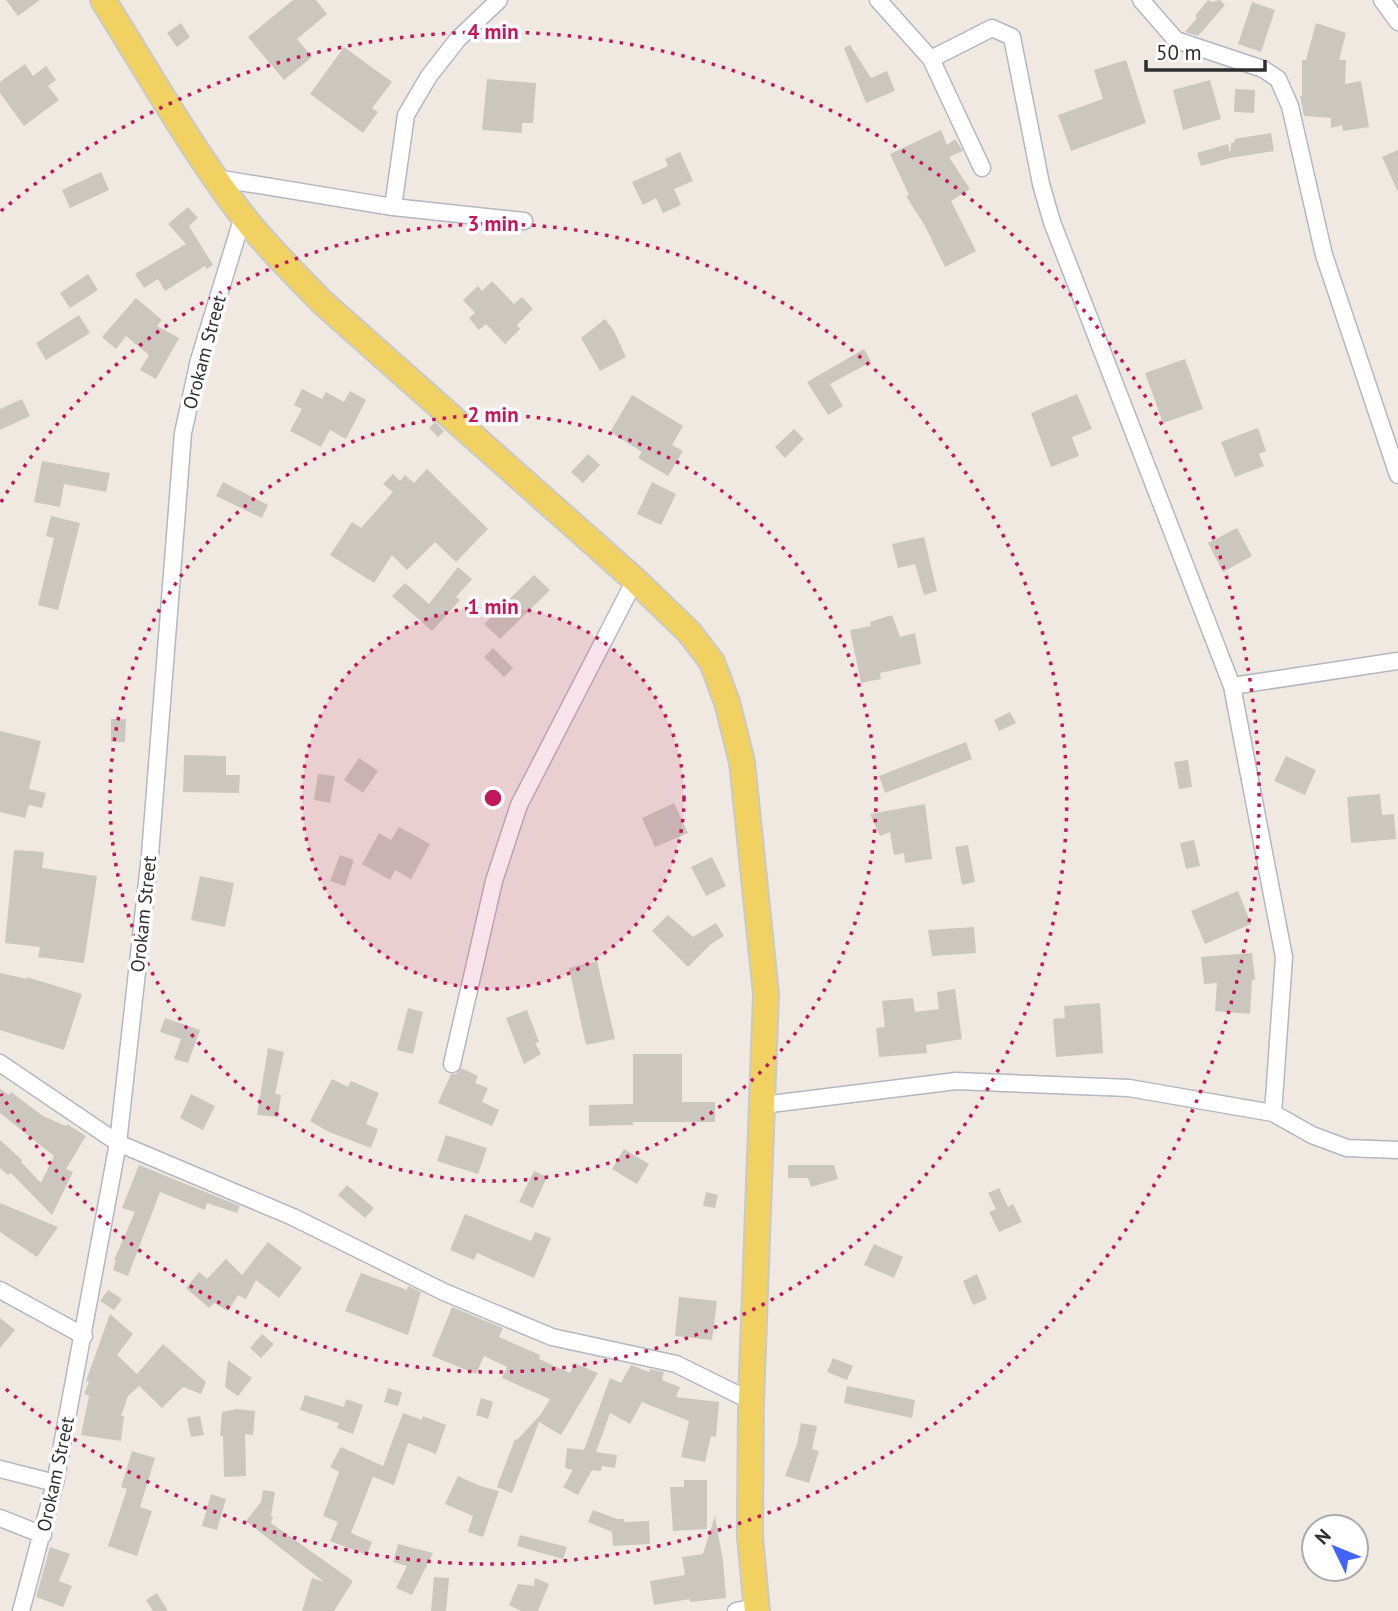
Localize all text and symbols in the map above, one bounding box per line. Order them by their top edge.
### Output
text: 4 min [467,18,519,45]
scale bar [1146,28,1265,72]
text: 50 m [1156,39,1202,66]
text: 3 min [467,210,519,237]
street label: Orokam Street [177,292,231,412]
text: 2 min [467,401,519,428]
text: 1 min [467,593,519,620]
centre of rings [481,786,505,810]
street label: Orokam Street [125,854,161,974]
street label: Orokam Street [31,1414,79,1534]
north arrow [1300,1513,1370,1583]
text: N [1310,1524,1336,1549]

